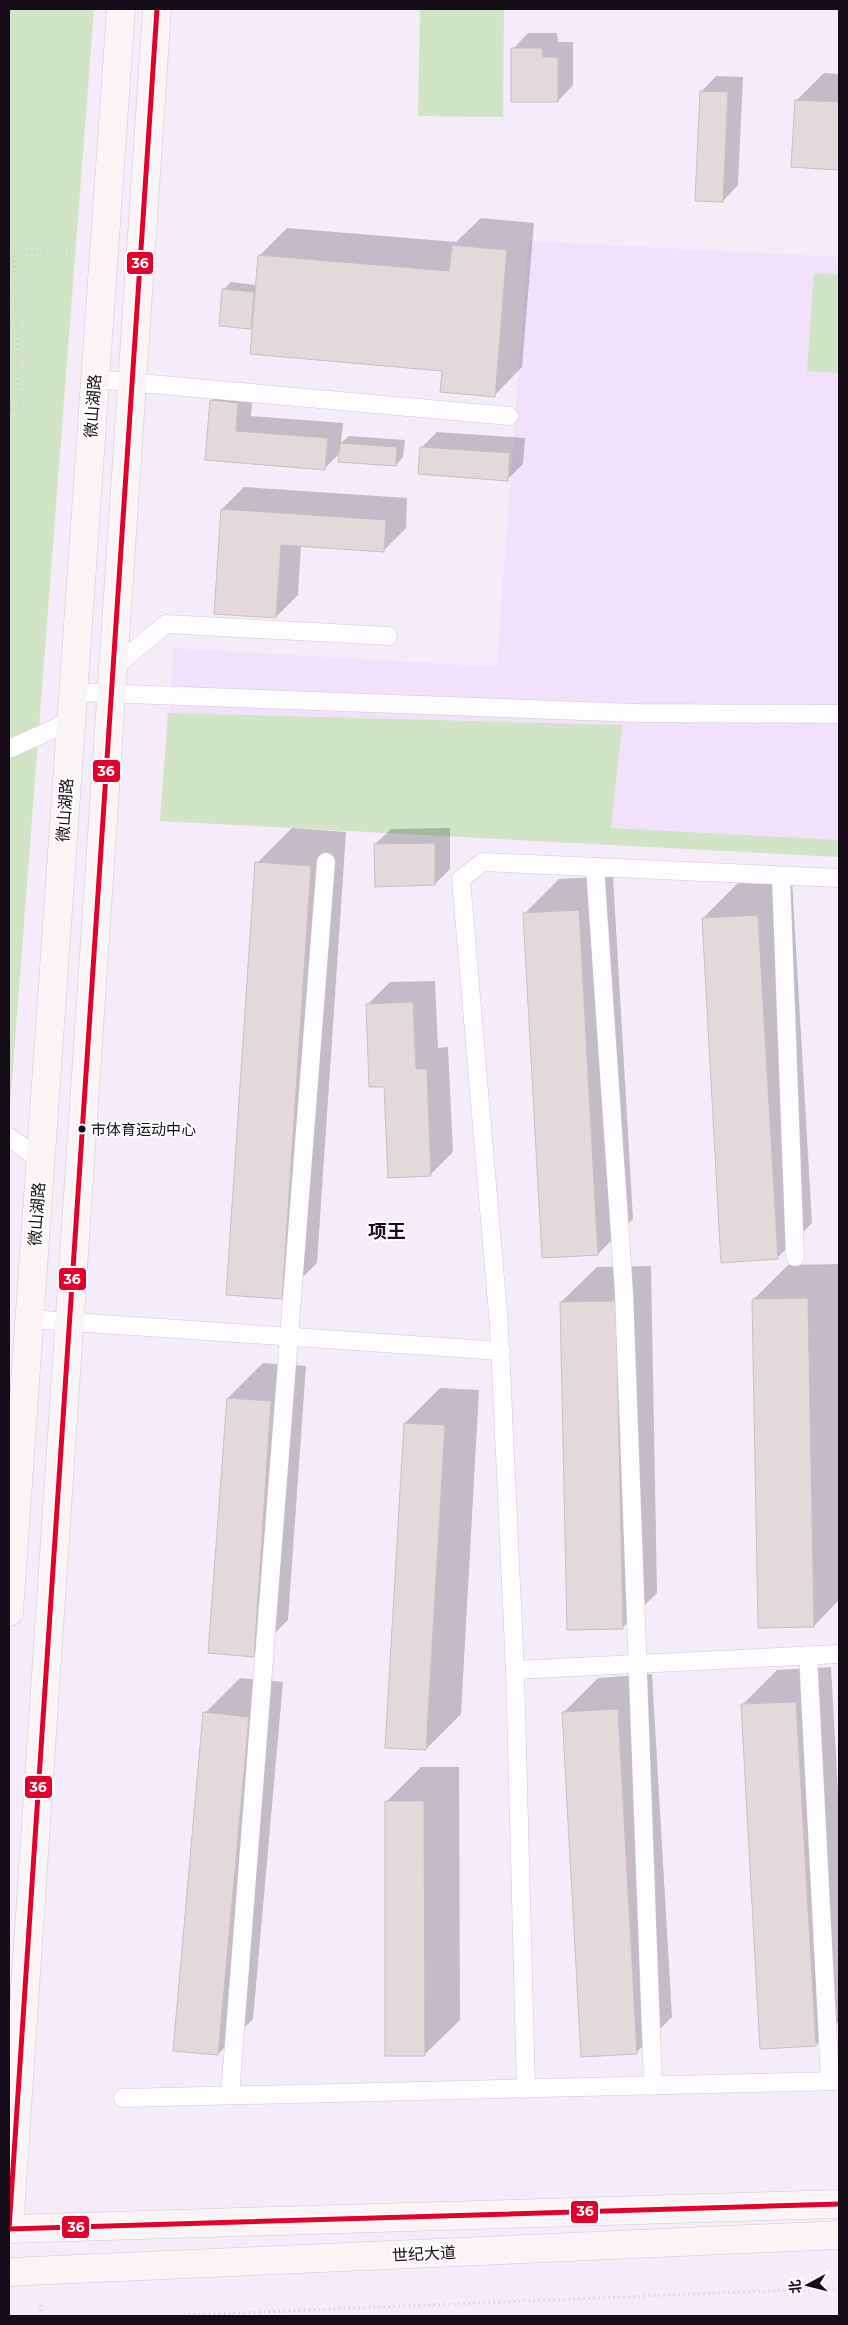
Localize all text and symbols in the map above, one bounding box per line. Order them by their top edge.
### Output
line badge: 36 [126,251,154,275]
text: 36 [130,254,149,272]
street label: 微山湖路 [81,373,105,439]
line badge: 36 [92,759,121,783]
text: 36 [96,762,115,780]
street label: 微山湖路 [53,777,77,843]
place label: 市体育运动中心 [91,1120,196,1139]
marker: 市体育运动中心 [77,1124,87,1134]
street label: 微山湖路 [25,1181,49,1247]
district label: 项王 [368,1220,406,1243]
line badge: 36 [58,1267,87,1291]
text: 36 [62,1270,81,1288]
line badge: 36 [24,1775,53,1799]
text: 36 [28,1778,47,1796]
line badge: 36 [570,2200,599,2224]
text: 36 [575,2202,594,2220]
line badge: 36 [61,2215,90,2239]
text: 36 [66,2218,85,2236]
street label: 世纪大道 [392,2243,456,2265]
north arrow [783,2260,833,2310]
text: 北 [785,2279,805,2295]

